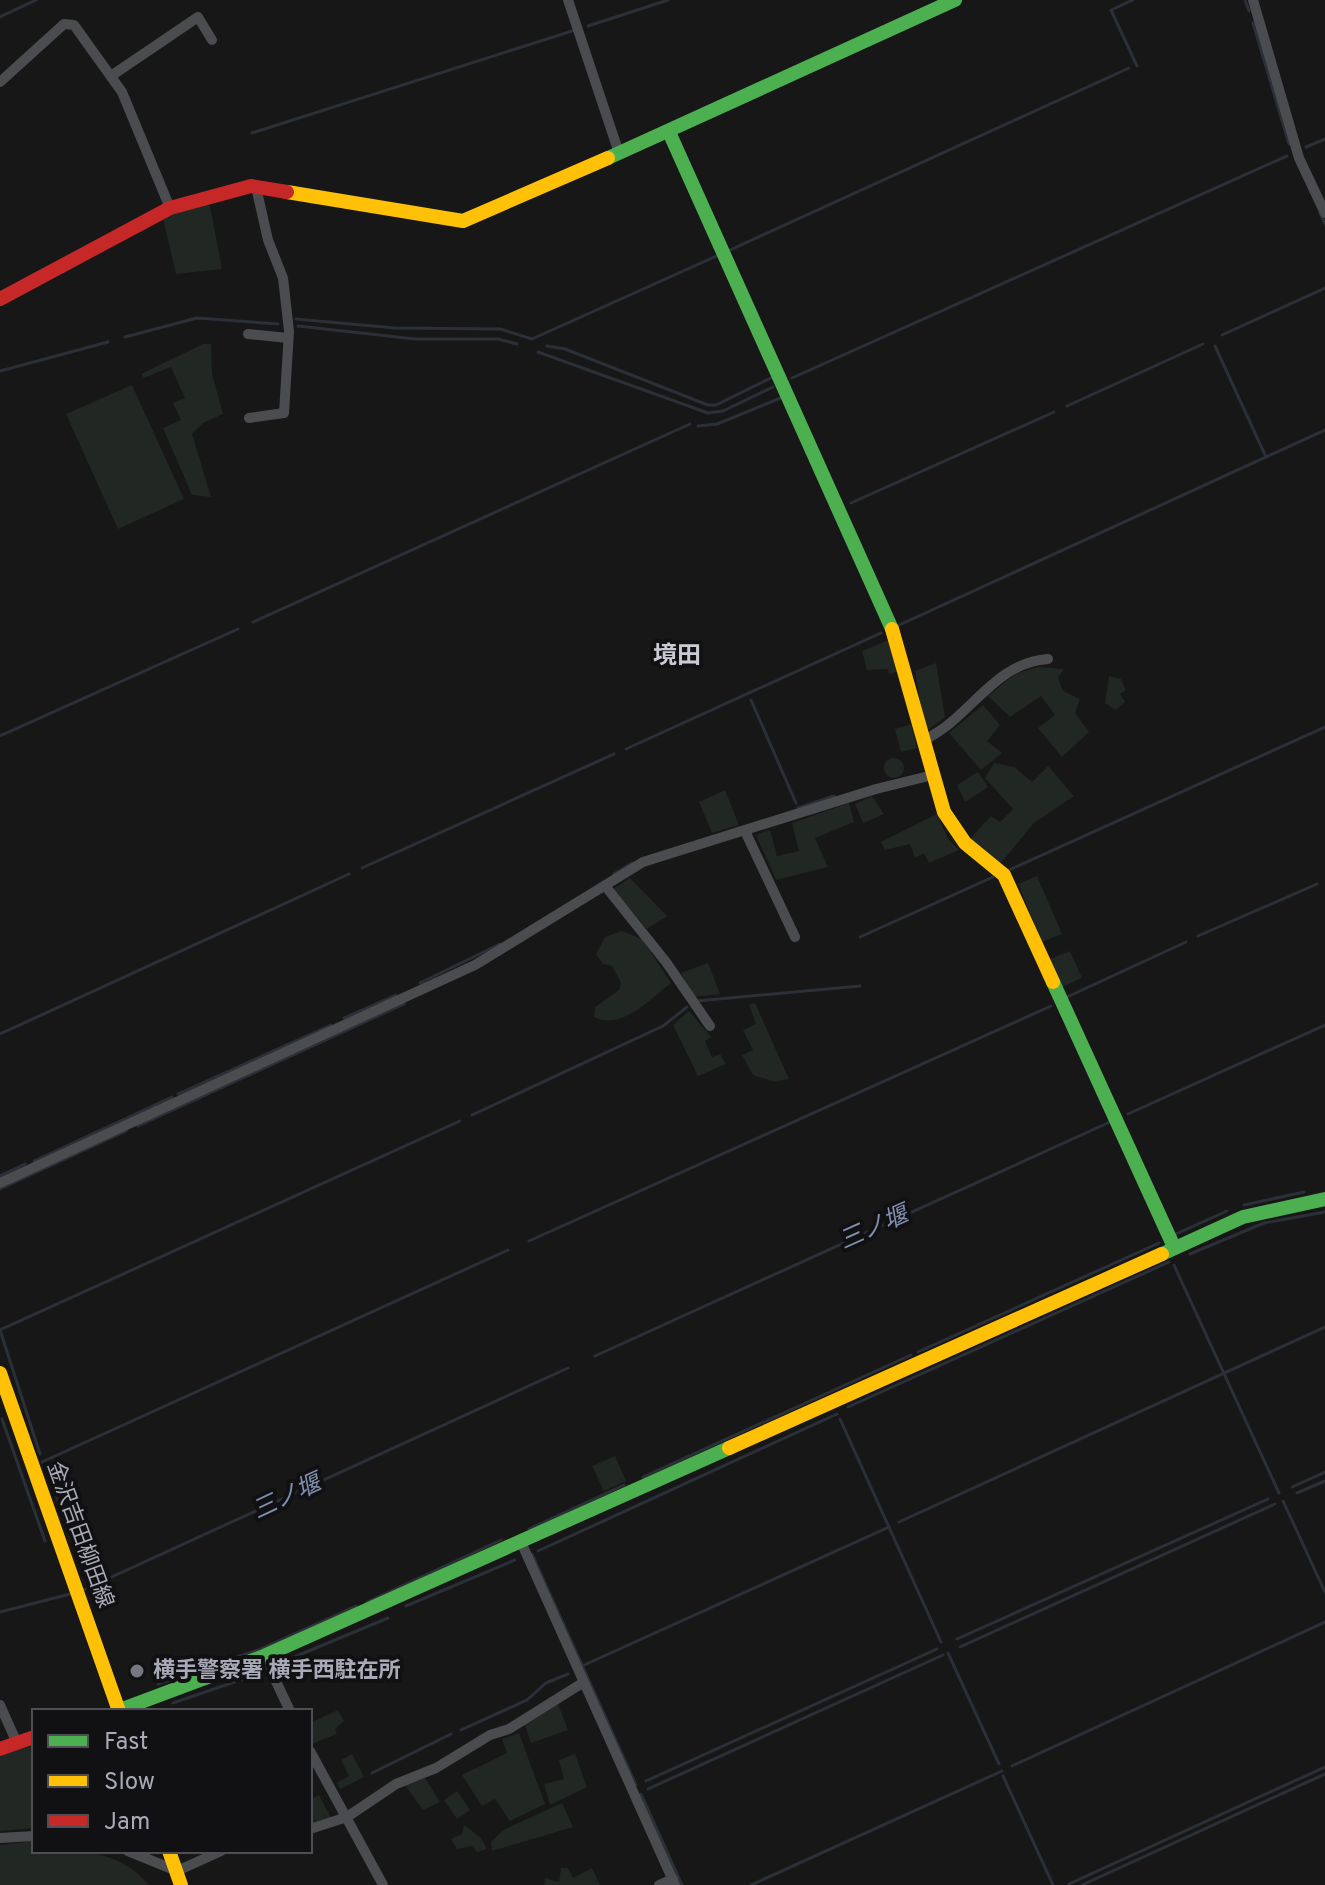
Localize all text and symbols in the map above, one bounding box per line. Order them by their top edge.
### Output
district label: 境田 [653,642,701,672]
water label: 三ノ堰 [835,1199,917,1257]
street label: 金沢吉田柳田線 [40,1458,118,1612]
water label: 三ノ堰 [248,1468,330,1527]
place label: 横手警察署 横手西駐在所 [153,1657,401,1685]
marker: 横手警察署 横手西駐在所 [128,1662,146,1680]
legend [32,1709,312,1853]
text: Fast [104,1728,148,1758]
text: Slow [104,1768,155,1798]
text: Jam [104,1808,150,1838]

